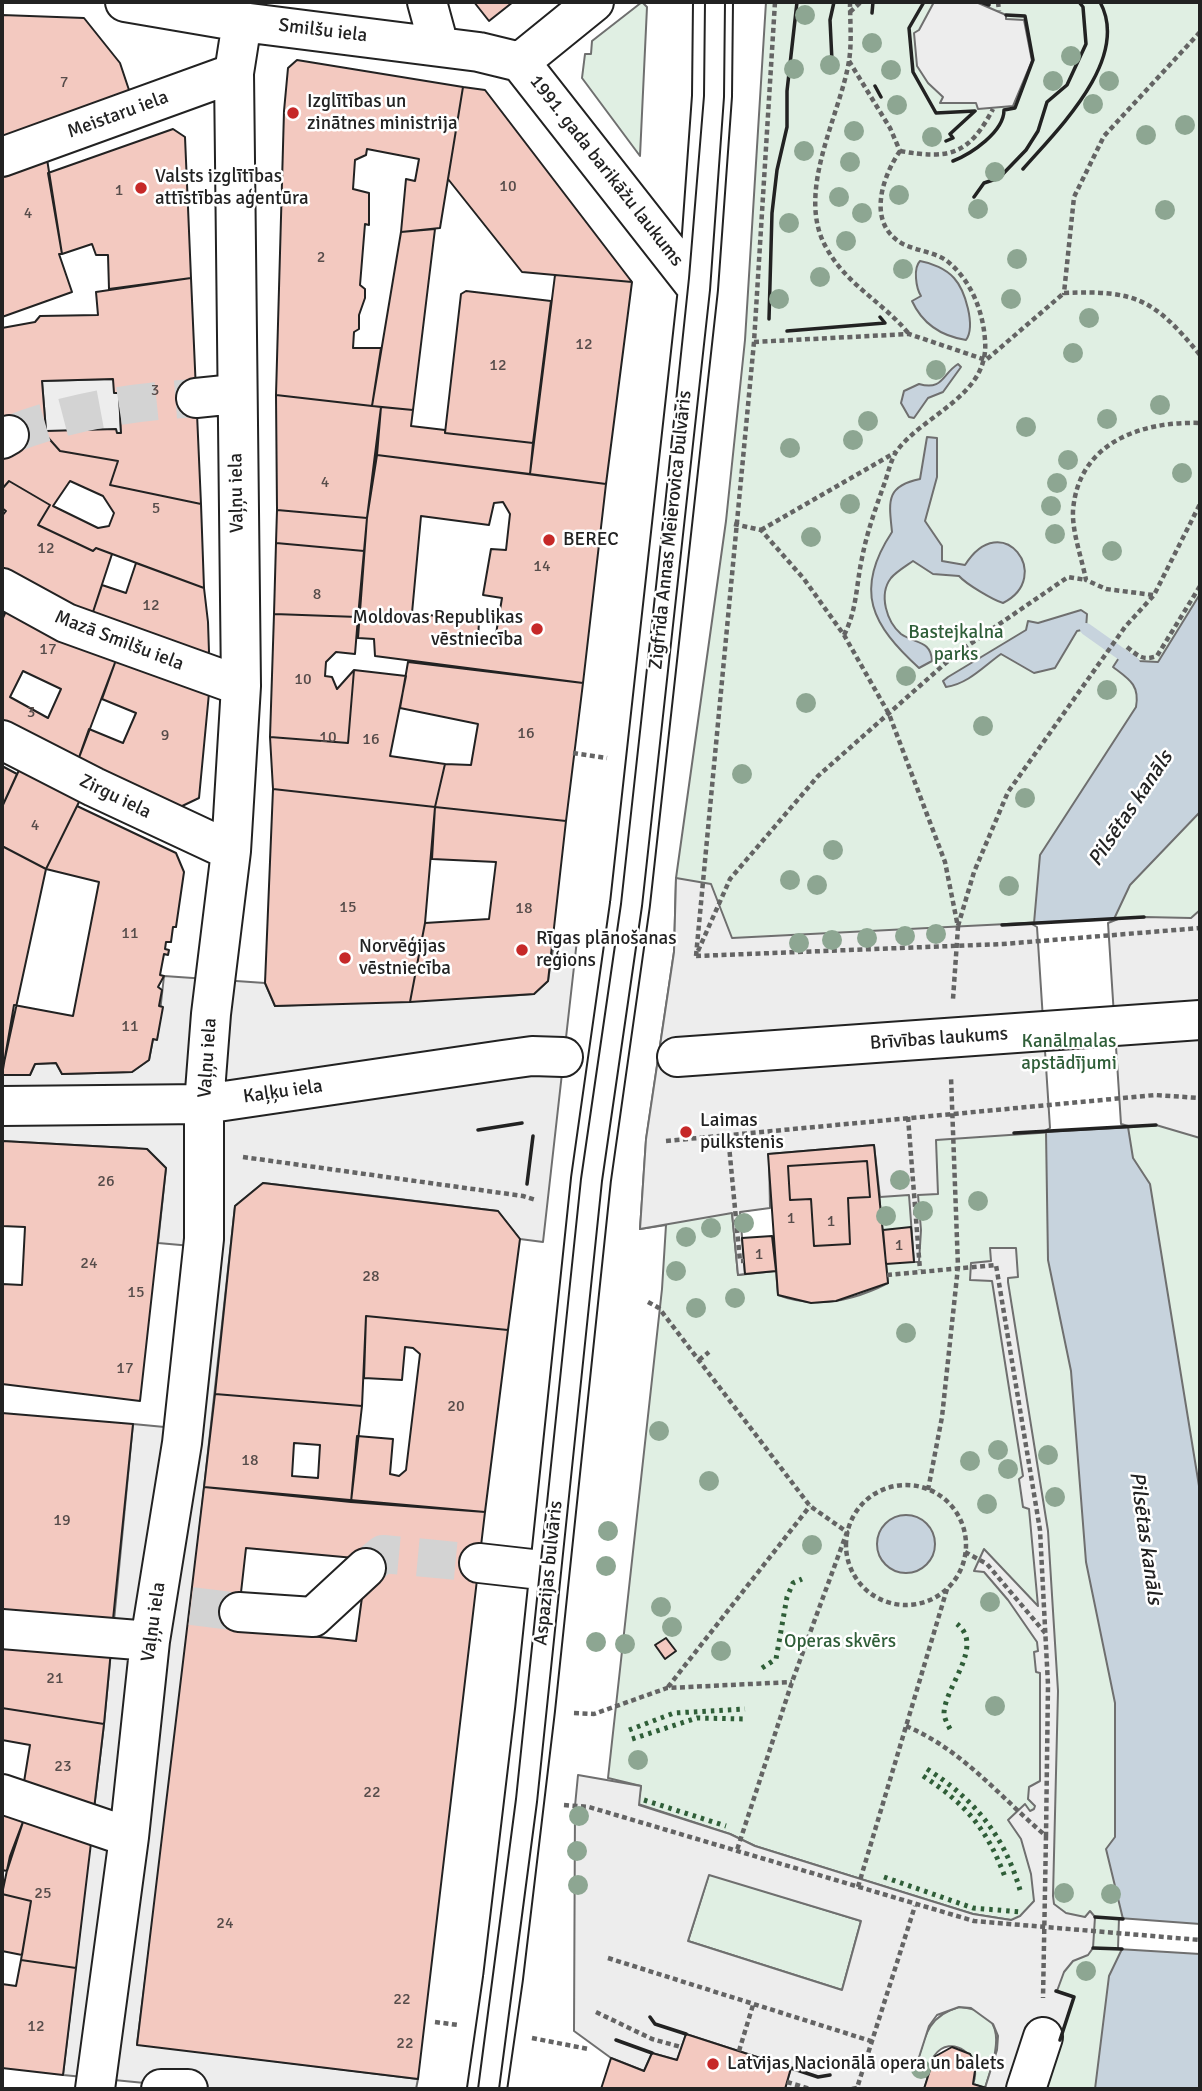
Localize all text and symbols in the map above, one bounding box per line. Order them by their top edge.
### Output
street label: Smilšu iela [277,14,369,48]
street label: 1991. gada barikāžu laukums [524,71,688,271]
house number: 7 [60,73,68,93]
street label: Meistaru iela [64,86,172,144]
place label: Izglītības un zinātnes ministrija [307,91,458,135]
marker: Izglītības un zinātnes ministrija [285,105,301,121]
place label: Valsts izglītības attīstības aģentūra [155,166,309,210]
house number: 10 [499,177,517,197]
marker: Valsts izglītības attīstības aģentūra [133,180,149,196]
house number: 1 [115,181,123,201]
house number: 4 [24,204,32,224]
house number: 2 [317,248,325,268]
house number: 12 [575,335,593,355]
house number: 12 [489,356,507,376]
house number: 3 [151,381,159,401]
street label: Zigfrīda Annas Meierovica bulvāris [645,389,697,671]
street label: Vaļņu iela [225,453,249,533]
house number: 4 [321,473,329,493]
house number: 5 [152,499,160,519]
place label: BEREC [563,529,619,551]
marker: BEREC [541,532,557,548]
house number: 12 [37,539,55,559]
house number: 14 [533,557,551,577]
house number: 8 [313,585,321,605]
house number: 12 [142,596,160,616]
street label: Mazā Smilšu iela [51,606,187,676]
place label: Moldovas Republikas vēstniecība [353,607,523,651]
marker: Moldovas Republikas vēstniecība [529,621,545,637]
park label: Bastejkalna parks [908,622,1004,666]
house number: 17 [39,640,57,660]
house number: 10 [294,670,312,690]
house number: 3 [27,703,35,723]
house number: 16 [517,724,535,744]
house number: 9 [161,726,169,746]
house number: 10 [319,728,337,748]
house number: 16 [362,730,380,750]
water label: Pilsētas kanāls [1083,746,1179,872]
street label: Zirgu iela [75,770,155,824]
house number: 4 [31,816,39,836]
house number: 15 [339,898,357,918]
house number: 18 [515,899,533,919]
house number: 11 [121,924,139,944]
place label: Rīgas plānošanas reģions [536,928,677,972]
place label: Norvēģijas vēstniecība [359,936,451,980]
marker: Rīgas plānošanas reģions [514,942,530,958]
marker: Norvēģijas vēstniecība [337,950,353,966]
house number: 11 [121,1017,139,1037]
street label: Vaļņu iela [194,1017,222,1099]
street label: Brīvības laukums [869,1023,1009,1055]
park label: Kanālmalas apstādījumi [1021,1031,1117,1075]
street label: Kaļķu iela [242,1075,324,1109]
place label: Laimas pulkstenis [700,1110,784,1154]
marker: Laimas pulkstenis [678,1124,694,1140]
house number: 26 [97,1172,115,1192]
house number: 1 [787,1209,795,1229]
house number: 1 [827,1212,835,1232]
house number: 1 [895,1236,903,1256]
house number: 1 [755,1245,763,1265]
house number: 24 [80,1254,98,1274]
house number: 28 [362,1267,380,1287]
house number: 15 [127,1283,145,1303]
house number: 17 [116,1359,134,1379]
house number: 20 [447,1397,465,1417]
house number: 18 [241,1451,259,1471]
water label: Pilsētas kanāls [1123,1470,1167,1606]
street label: Aspazijas bulvāris [530,1499,568,1647]
house number: 19 [53,1511,71,1531]
street label: Vaļņu iela [137,1581,171,1663]
park label: Operas skvērs [784,1631,896,1653]
house number: 21 [46,1669,64,1689]
house number: 23 [54,1757,72,1777]
house number: 22 [363,1783,381,1803]
house number: 25 [34,1884,52,1904]
house number: 24 [216,1914,234,1934]
house number: 22 [393,1990,411,2010]
house number: 12 [27,2017,45,2037]
house number: 22 [396,2034,414,2054]
place label: Latvijas Nacionālā opera un balets [727,2053,1005,2075]
marker: Latvijas Nacionālā opera un balets [705,2056,721,2072]

